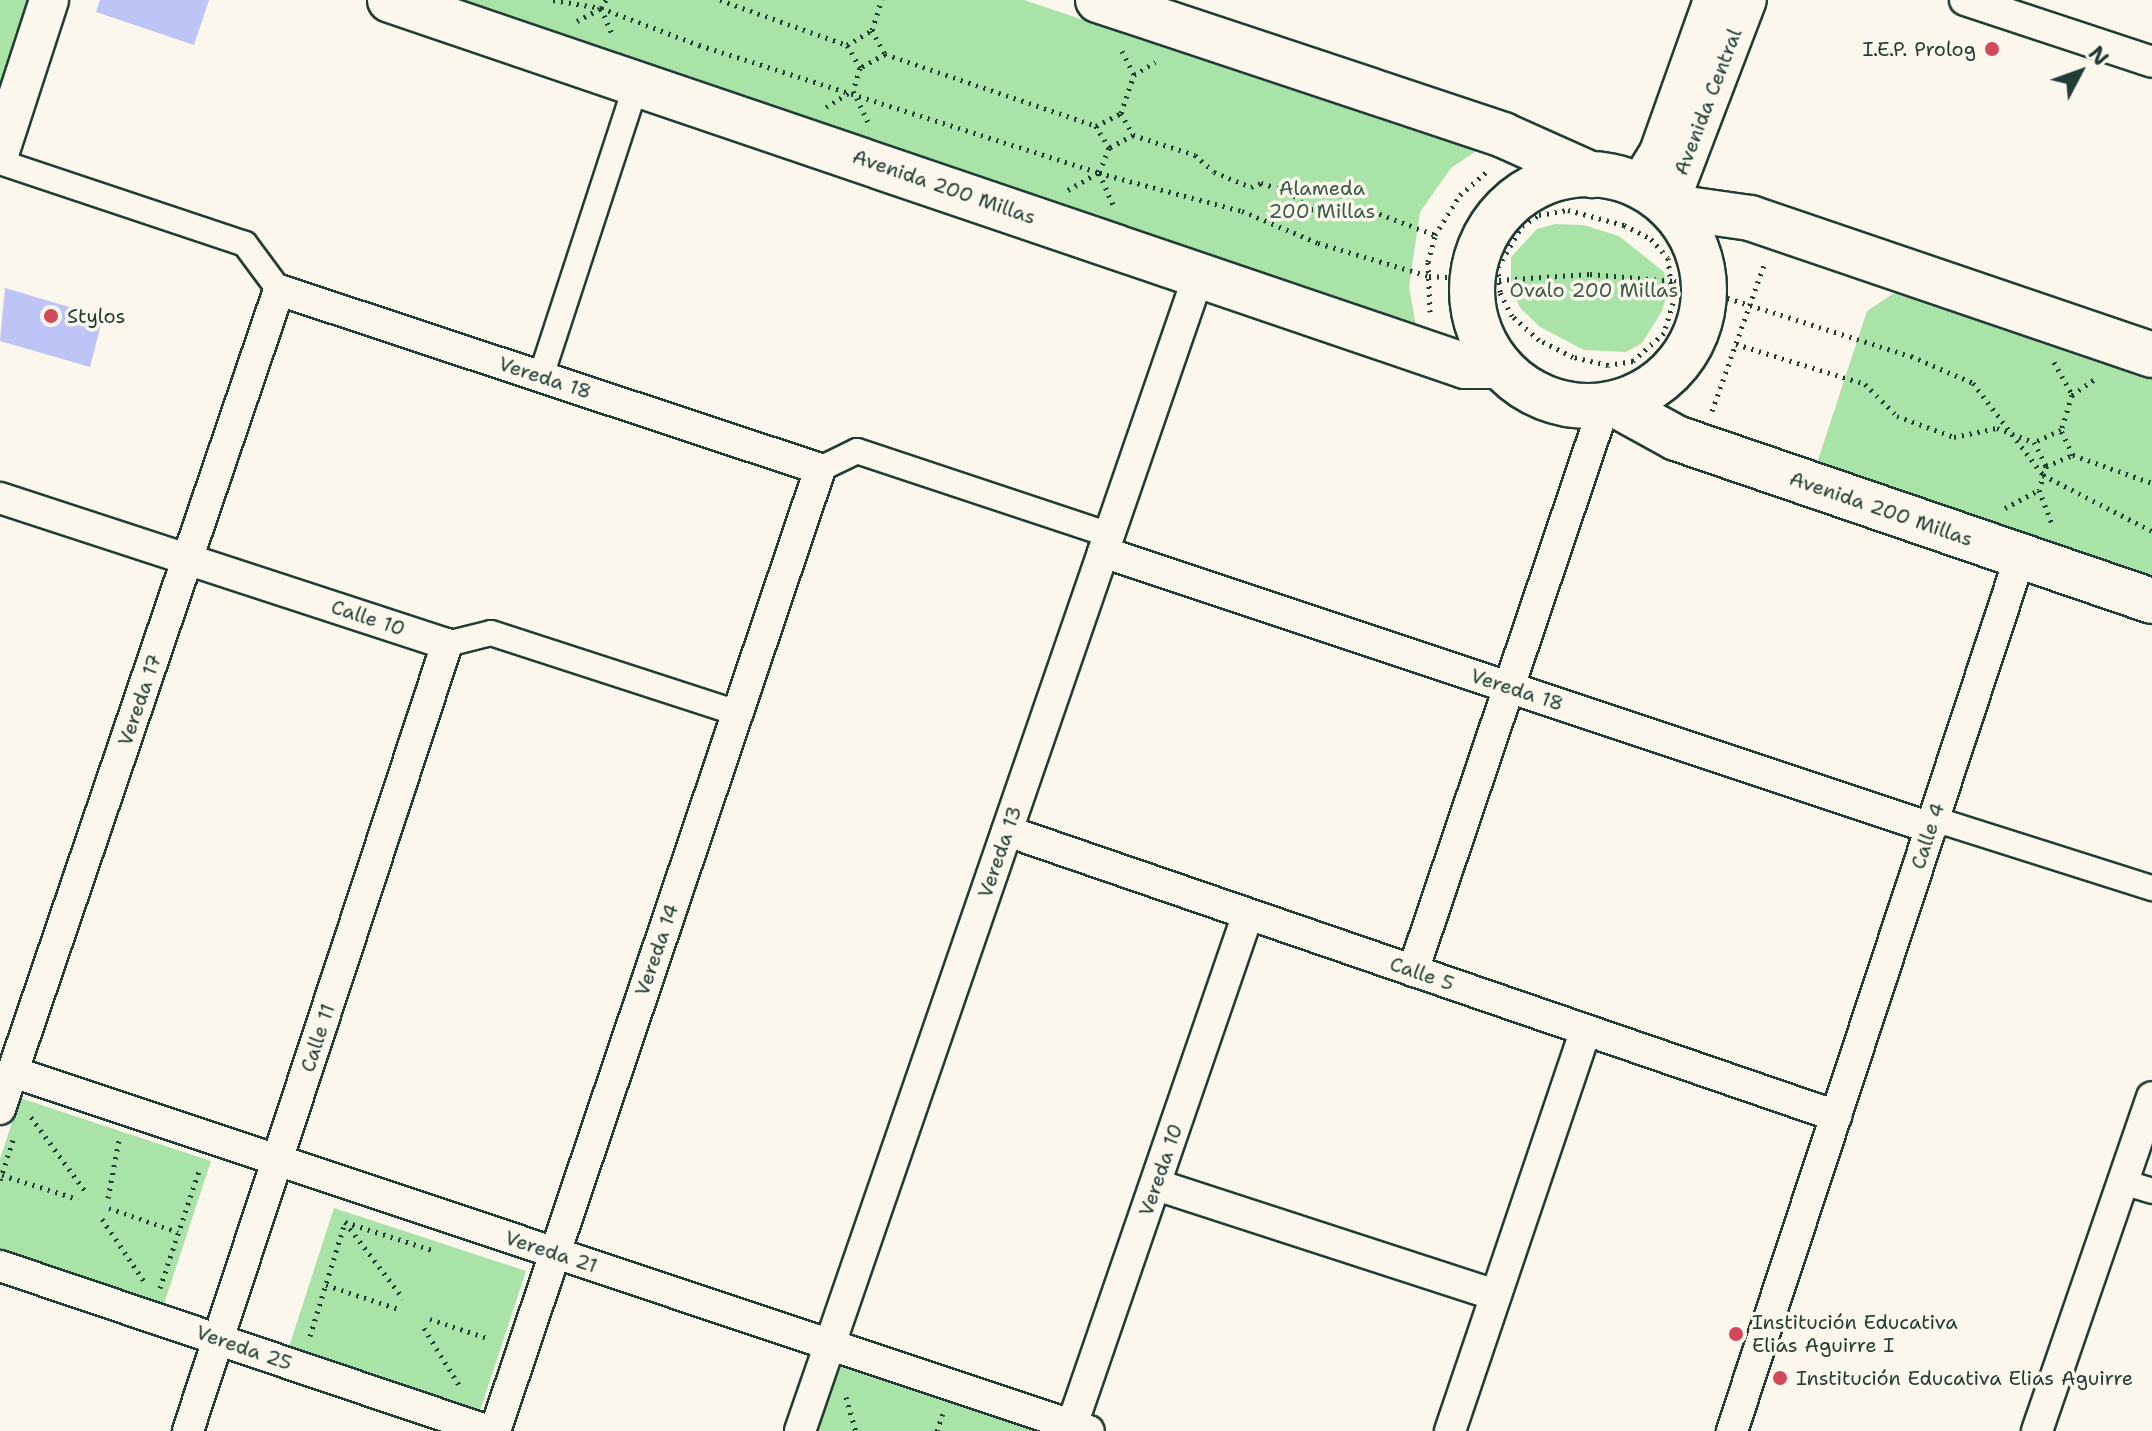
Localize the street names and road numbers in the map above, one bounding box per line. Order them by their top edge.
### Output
street label: Avenida Central [1669,25,1747,179]
street label: Avenida 200 Millas [849,144,1039,230]
street label: Vereda 18 [495,352,595,404]
street label: Avenida 200 Millas [1786,466,1976,552]
street label: Calle 10 [328,595,408,641]
street label: Vereda 17 [113,651,167,749]
street label: Vereda 18 [1467,664,1567,716]
street label: Calle 4 [1906,800,1950,872]
street label: Vereda 13 [973,803,1027,901]
street label: Vereda 14 [630,901,684,999]
street label: Calle 5 [1387,952,1457,996]
street label: Calle 11 [296,1001,340,1075]
street label: Vereda 10 [1134,1121,1188,1219]
street label: Vereda 21 [502,1226,600,1278]
street label: Vereda 25 [193,1320,295,1376]

